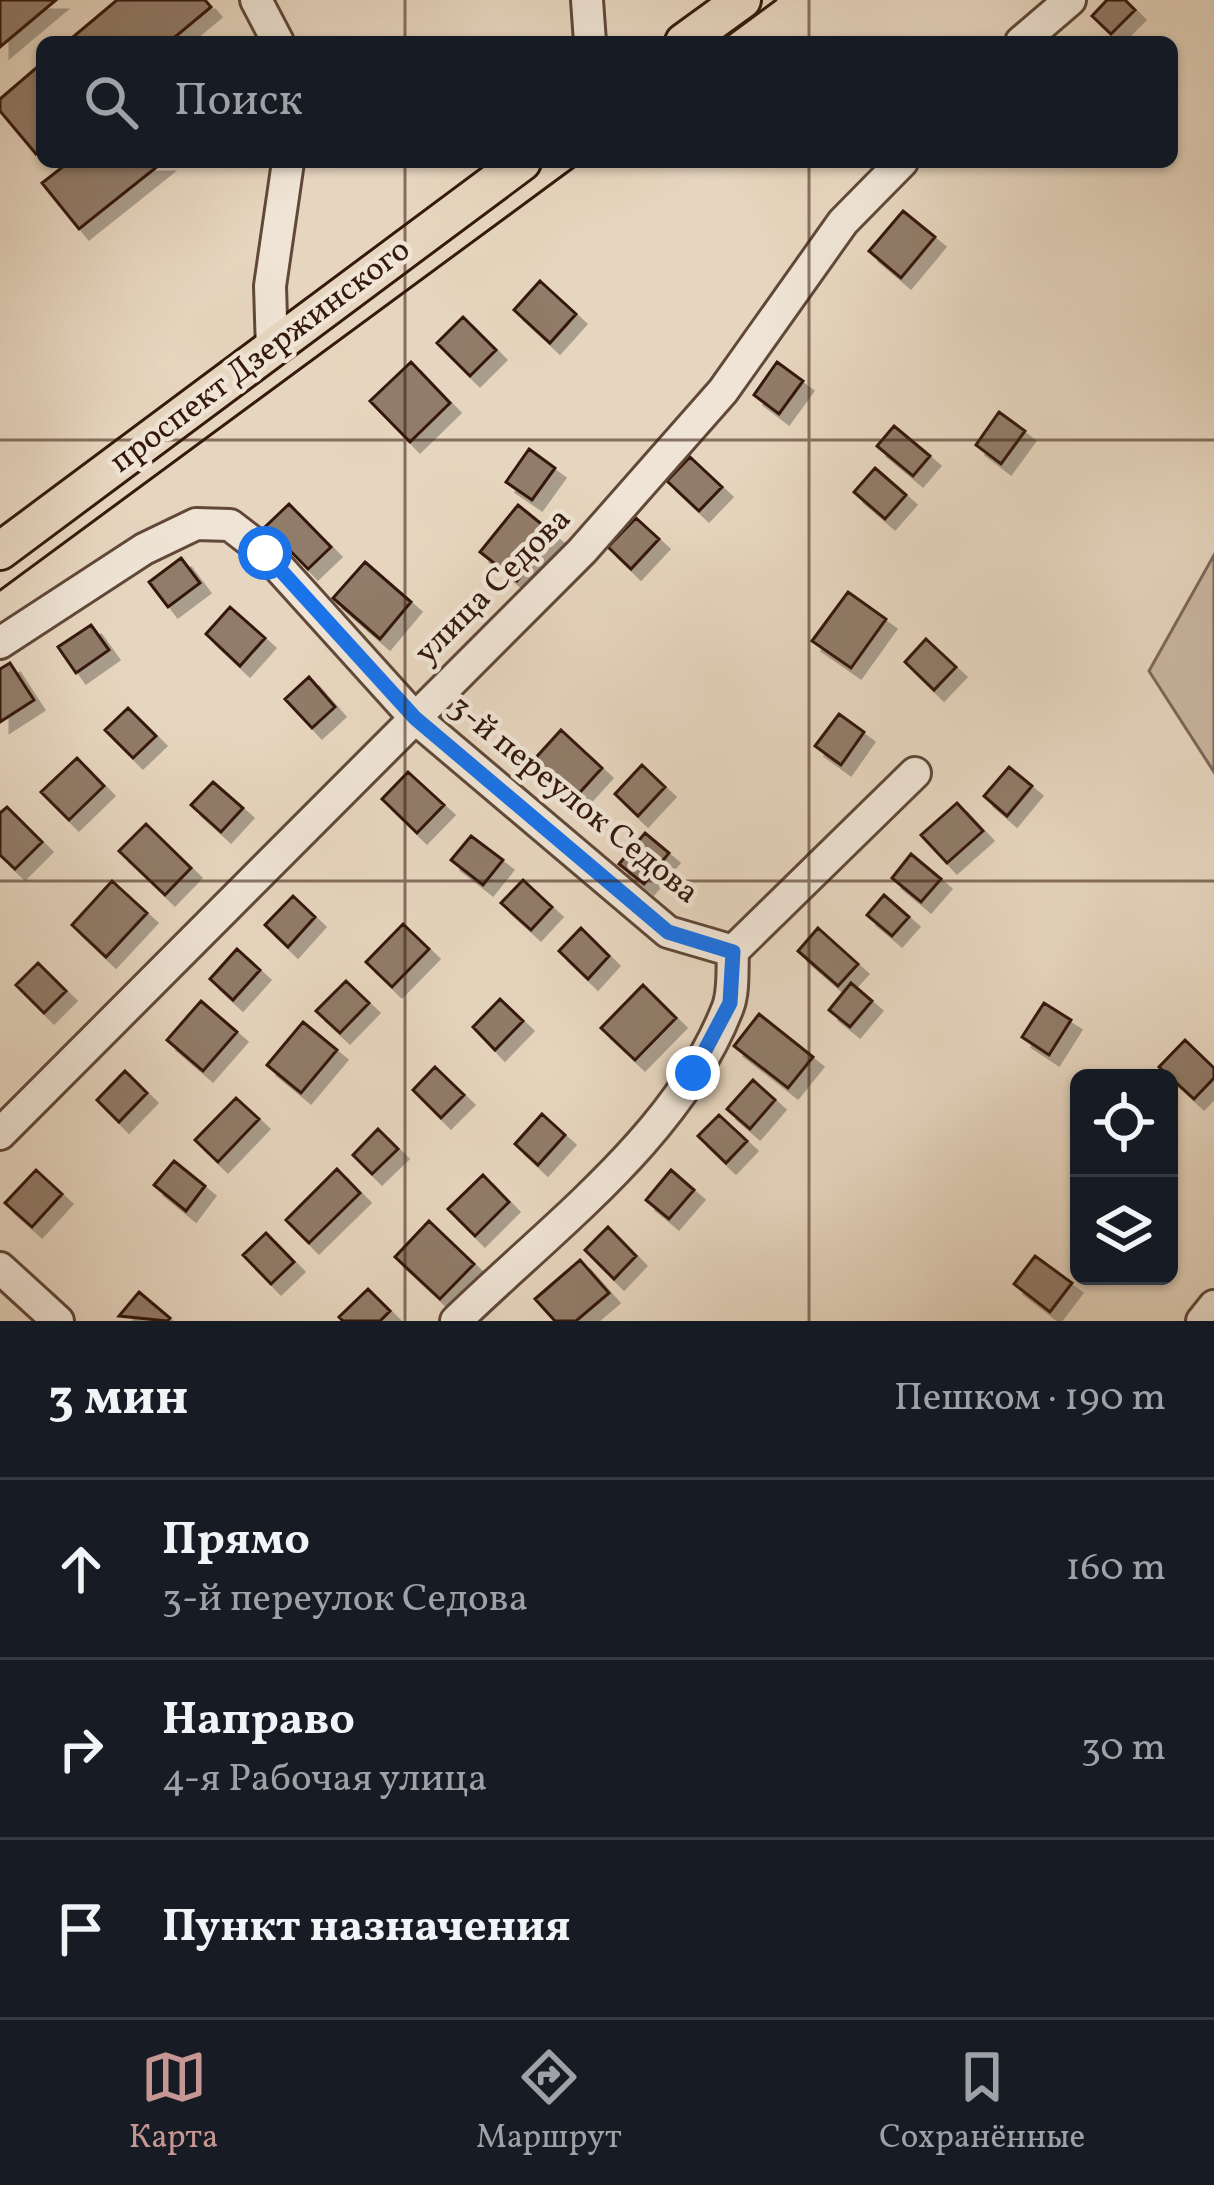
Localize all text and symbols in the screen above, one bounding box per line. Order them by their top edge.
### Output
search box [36,36,1178,168]
icon: search [78,69,144,135]
text: Поиск [174,71,303,134]
street label: проспект Дзержинского [101,229,421,485]
street label: улица Седова [405,498,583,676]
route start [238,526,292,580]
street label: 3-й переулок Седова [438,686,708,916]
route end [666,1046,720,1100]
map controls [1070,1069,1178,1285]
button: locate [1070,1069,1178,1177]
button: layers [1070,1177,1178,1285]
text: 3 мин [48,1364,188,1435]
text: Пешком · 190 m [894,1372,1166,1426]
text: Прямо [162,1510,310,1573]
icon: ahead [48,1536,114,1602]
text: 160 m [1065,1542,1166,1596]
text: 3-й переулок Седова [162,1573,528,1627]
text: Направо [162,1690,355,1753]
icon: right [48,1716,114,1782]
text: 30 m [1081,1722,1166,1776]
text: 4-я Рабочая улица [162,1753,488,1807]
icon: arrive [48,1896,114,1962]
text: Пункт назначения [162,1897,571,1960]
tab: Карта [129,2044,218,2162]
tab: Маршрут [476,2044,622,2162]
tab: Сохранённые [879,2044,1085,2162]

